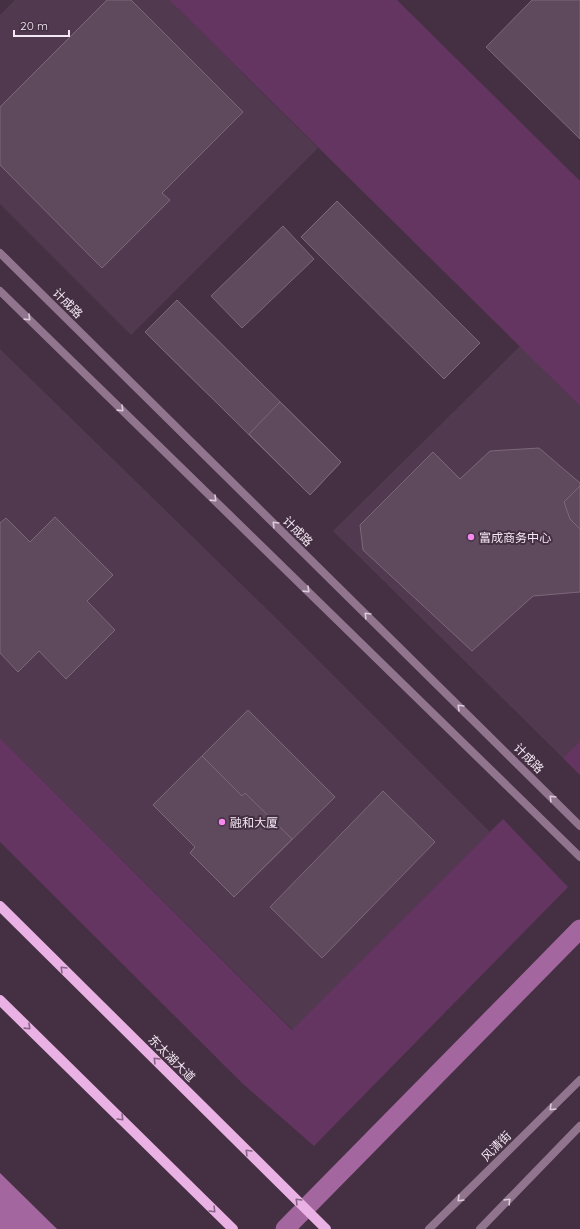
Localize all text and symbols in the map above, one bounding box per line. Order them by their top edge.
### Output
scale bar [14,12,69,38]
text: 20 m [20,18,48,33]
street label: 计成路 [50,285,86,321]
one-way arrow [23,313,31,321]
one-way arrow [116,404,124,412]
one-way arrow [209,495,217,502]
street label: 计成路 [280,513,316,549]
one-way arrow [272,521,280,529]
place label: 富成商务中心 [479,530,551,545]
marker: 富成商务中心 [466,532,476,542]
one-way arrow [302,585,310,593]
one-way arrow [364,613,372,620]
one-way arrow [457,704,465,712]
street label: 计成路 [511,740,547,776]
one-way arrow [549,795,557,803]
place label: 融和大厦 [230,815,278,830]
marker: 融和大厦 [217,817,227,827]
one-way arrow [60,966,68,974]
one-way arrow [23,1022,31,1030]
street label: 东太湖大道 [145,1031,199,1085]
one-way arrow [153,1058,161,1065]
one-way arrow [549,1103,557,1111]
one-way arrow [116,1113,124,1121]
street label: 风清街 [478,1128,514,1164]
one-way arrow [245,1149,253,1157]
one-way arrow [457,1194,465,1202]
one-way arrow [295,1198,303,1206]
one-way arrow [503,1198,510,1206]
one-way arrow [208,1205,216,1212]

